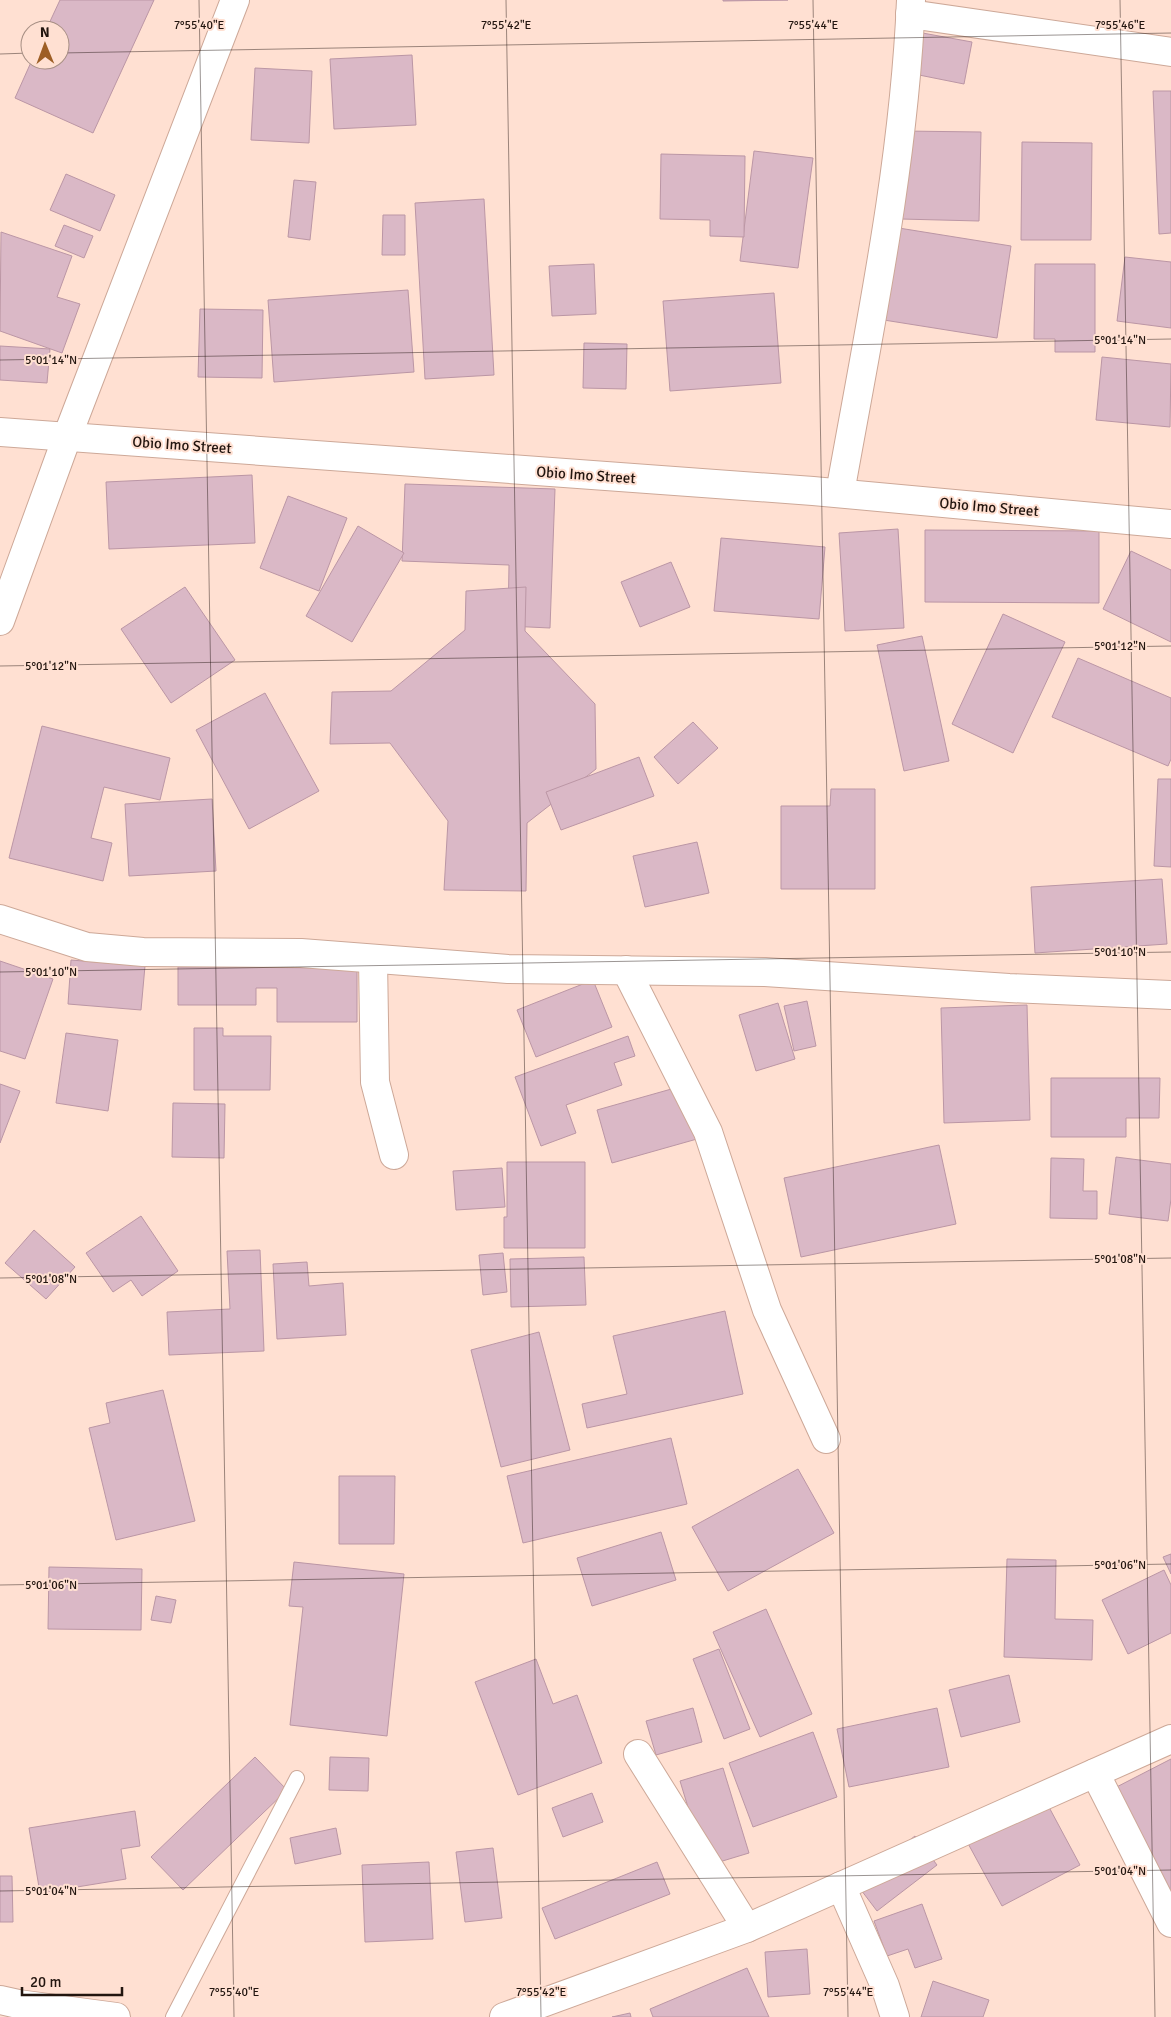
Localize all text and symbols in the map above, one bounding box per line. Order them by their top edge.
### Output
text: 7°55'40"E [174,18,225,33]
text: 7°55'42"E [481,18,532,33]
text: 7°55'44"E [788,18,839,33]
text: 7°55'46"E [1095,18,1146,33]
north arrow [20,20,70,70]
text: N [40,24,50,41]
text: 5°01'14"N [1094,333,1146,348]
text: 5°01'14"N [25,353,77,368]
street label: Obio Imo Street [132,433,232,457]
street label: Obio Imo Street [536,463,636,487]
street label: Obio Imo Street [939,494,1039,520]
text: 5°01'12"N [1094,639,1146,654]
text: 5°01'12"N [25,659,77,674]
text: 5°01'10"N [1094,945,1146,960]
text: 5°01'10"N [25,965,77,980]
text: 5°01'08"N [1094,1252,1146,1267]
text: 5°01'08"N [25,1272,77,1287]
text: 5°01'06"N [1094,1558,1146,1573]
text: 5°01'06"N [25,1578,77,1593]
text: 5°01'04"N [1094,1864,1146,1879]
text: 5°01'04"N [25,1884,77,1899]
scale bar [22,1964,122,1996]
text: 20 m [30,1973,61,1991]
text: 7°55'40"E [209,1985,260,2000]
text: 7°55'42"E [516,1985,567,2000]
text: 7°55'44"E [823,1985,874,2000]

